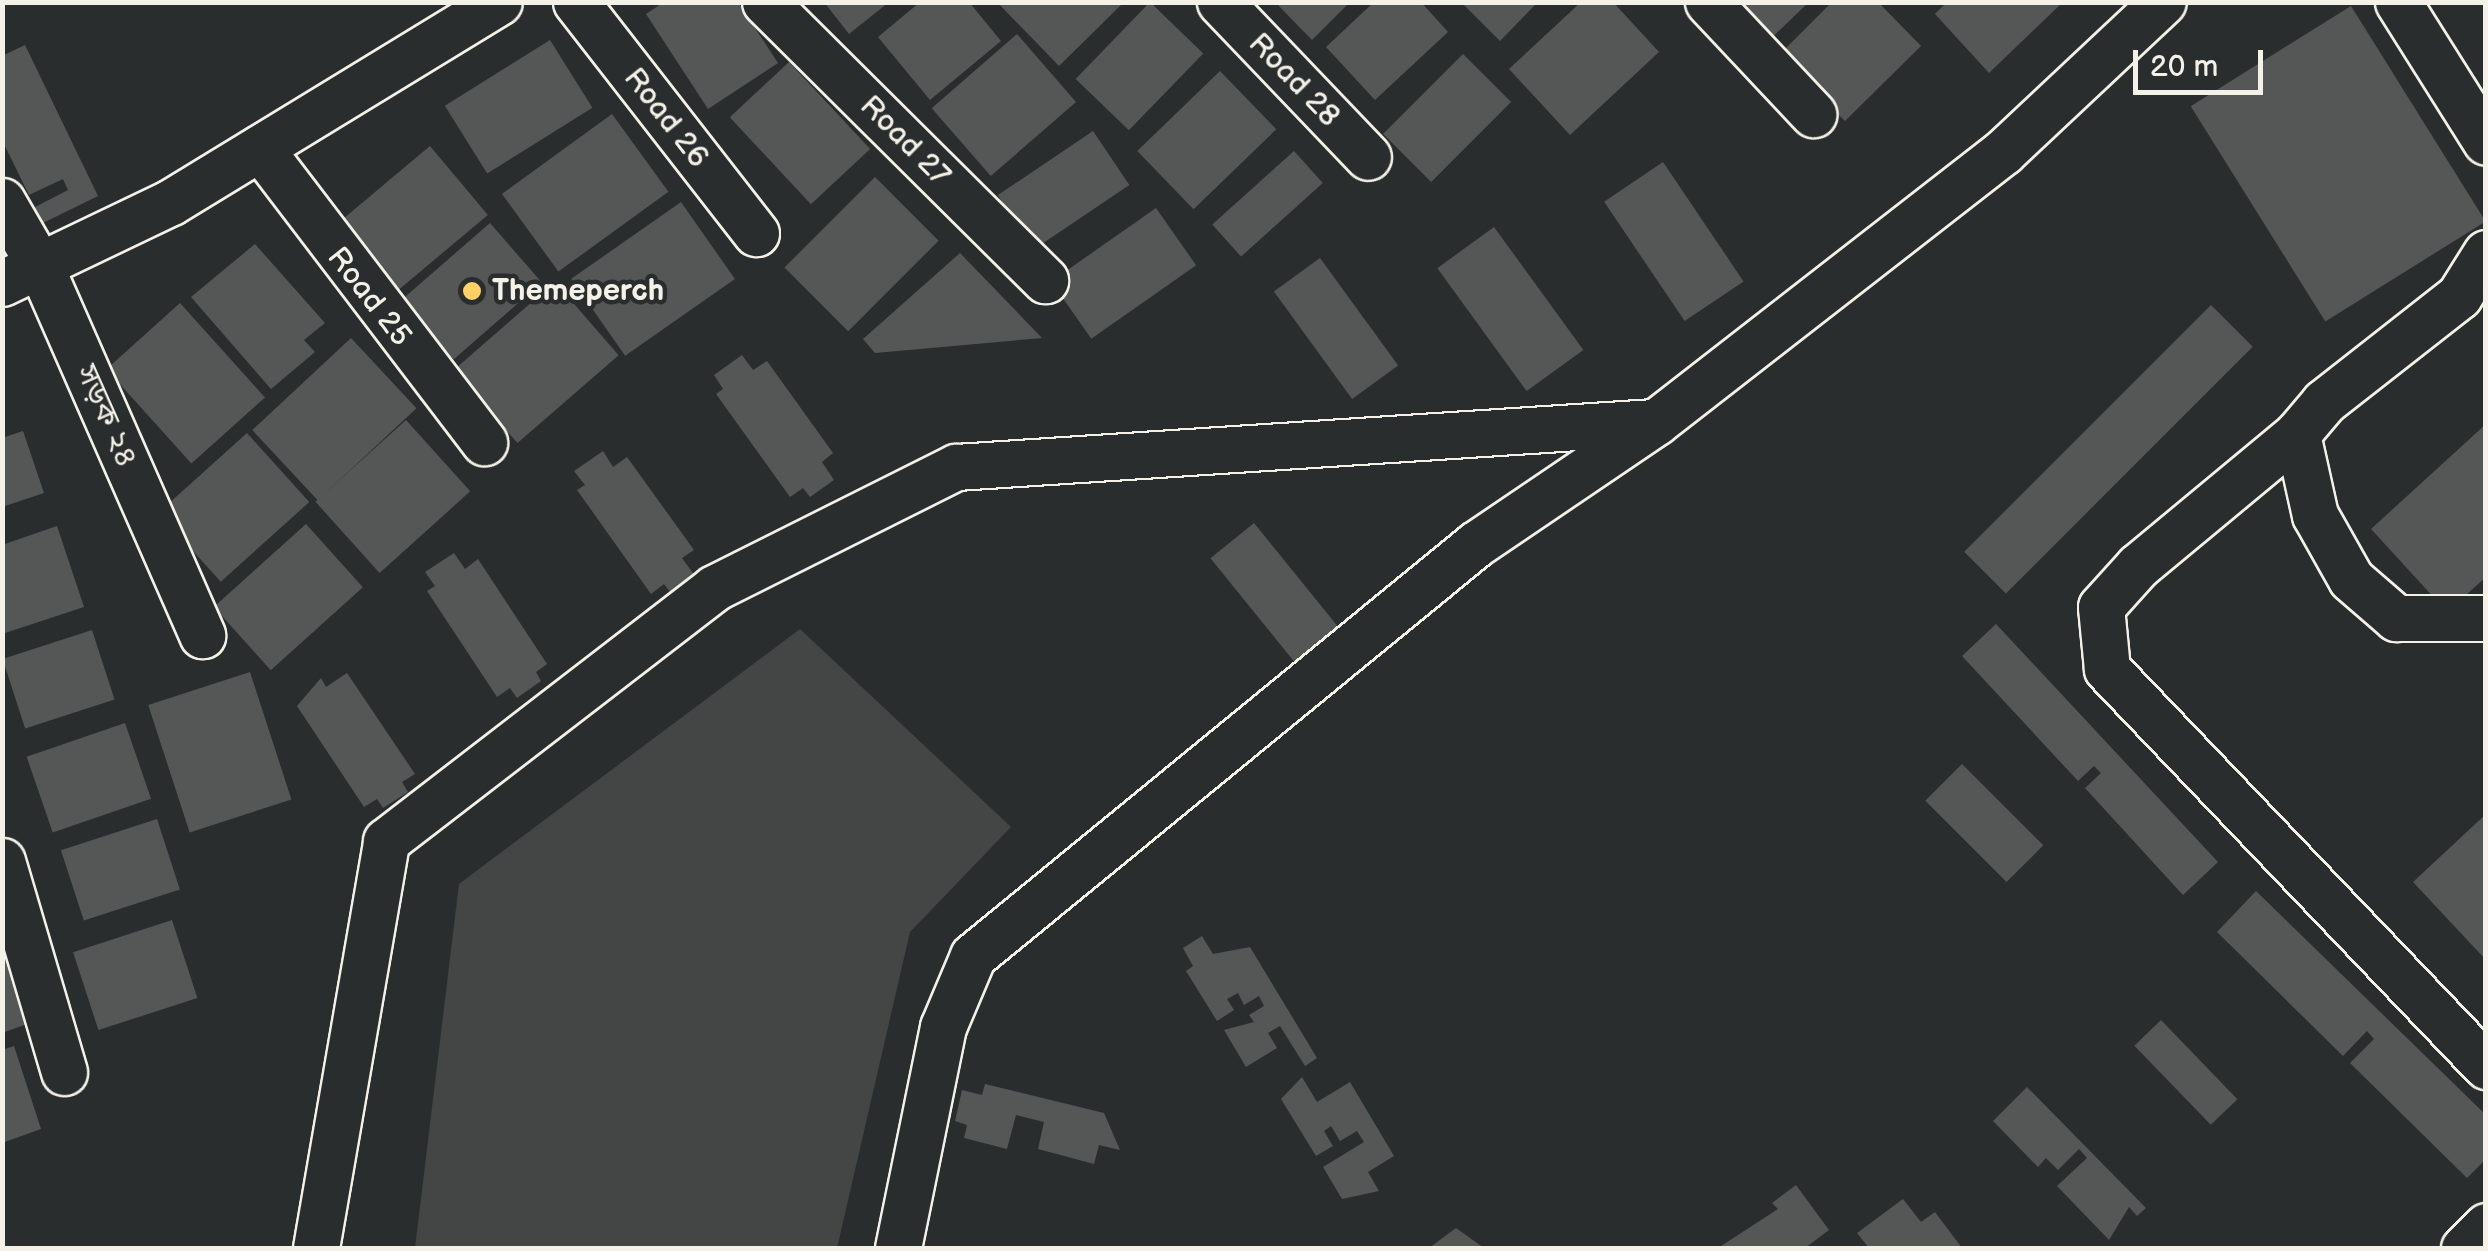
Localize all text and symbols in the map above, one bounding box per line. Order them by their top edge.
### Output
street label: Road 28 [1241,26,1347,134]
scale bar [2138,30,2268,92]
text: 20 m [2150,49,2218,85]
street label: Road 26 [616,61,716,175]
street label: Road 27 [852,88,958,194]
street label: Road 25 [319,240,419,354]
place label: Themeperch [492,273,664,309]
marker: Themeperch [461,280,483,302]
street label: সড়ক ২৪ [68,359,144,473]

